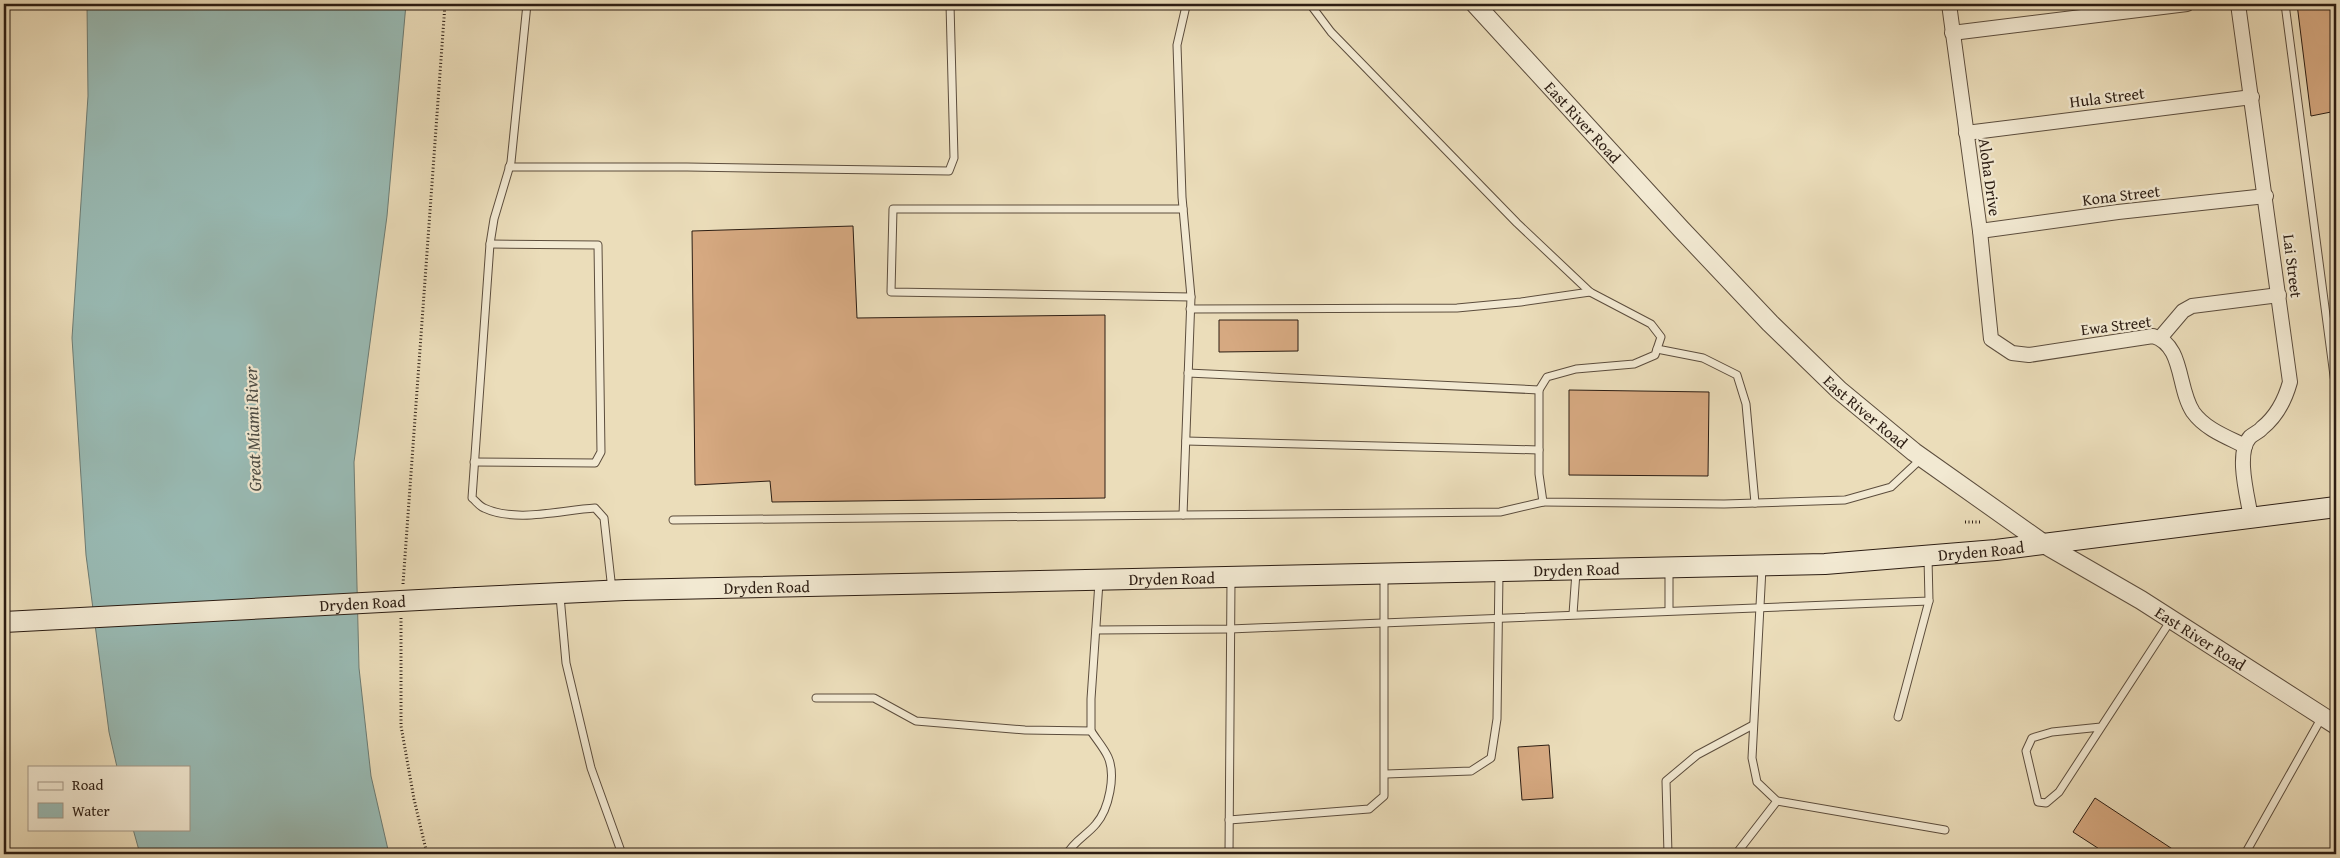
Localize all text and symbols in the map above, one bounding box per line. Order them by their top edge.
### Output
street label: East River Road [1539,76,1627,169]
street label: Hula Street [2068,80,2146,114]
street label: Aloha Drive [1973,137,2007,217]
street label: Kona Street [2081,178,2162,212]
street label: Lai Street [2277,233,2309,299]
street label: Ewa Street [2079,309,2153,341]
water label: Great Miami River [237,365,268,492]
street label: East River Road [1818,369,1913,454]
street label: Dryden Road [1937,535,2026,567]
street label: Dryden Road [1533,556,1620,582]
street label: Dryden Road [1128,565,1216,591]
street label: Dryden Road [723,574,811,600]
street label: Dryden Road [319,589,407,617]
street label: East River Road [2150,600,2251,676]
legend [28,766,190,830]
text: Road [72,774,103,795]
text: Water [72,800,110,821]

